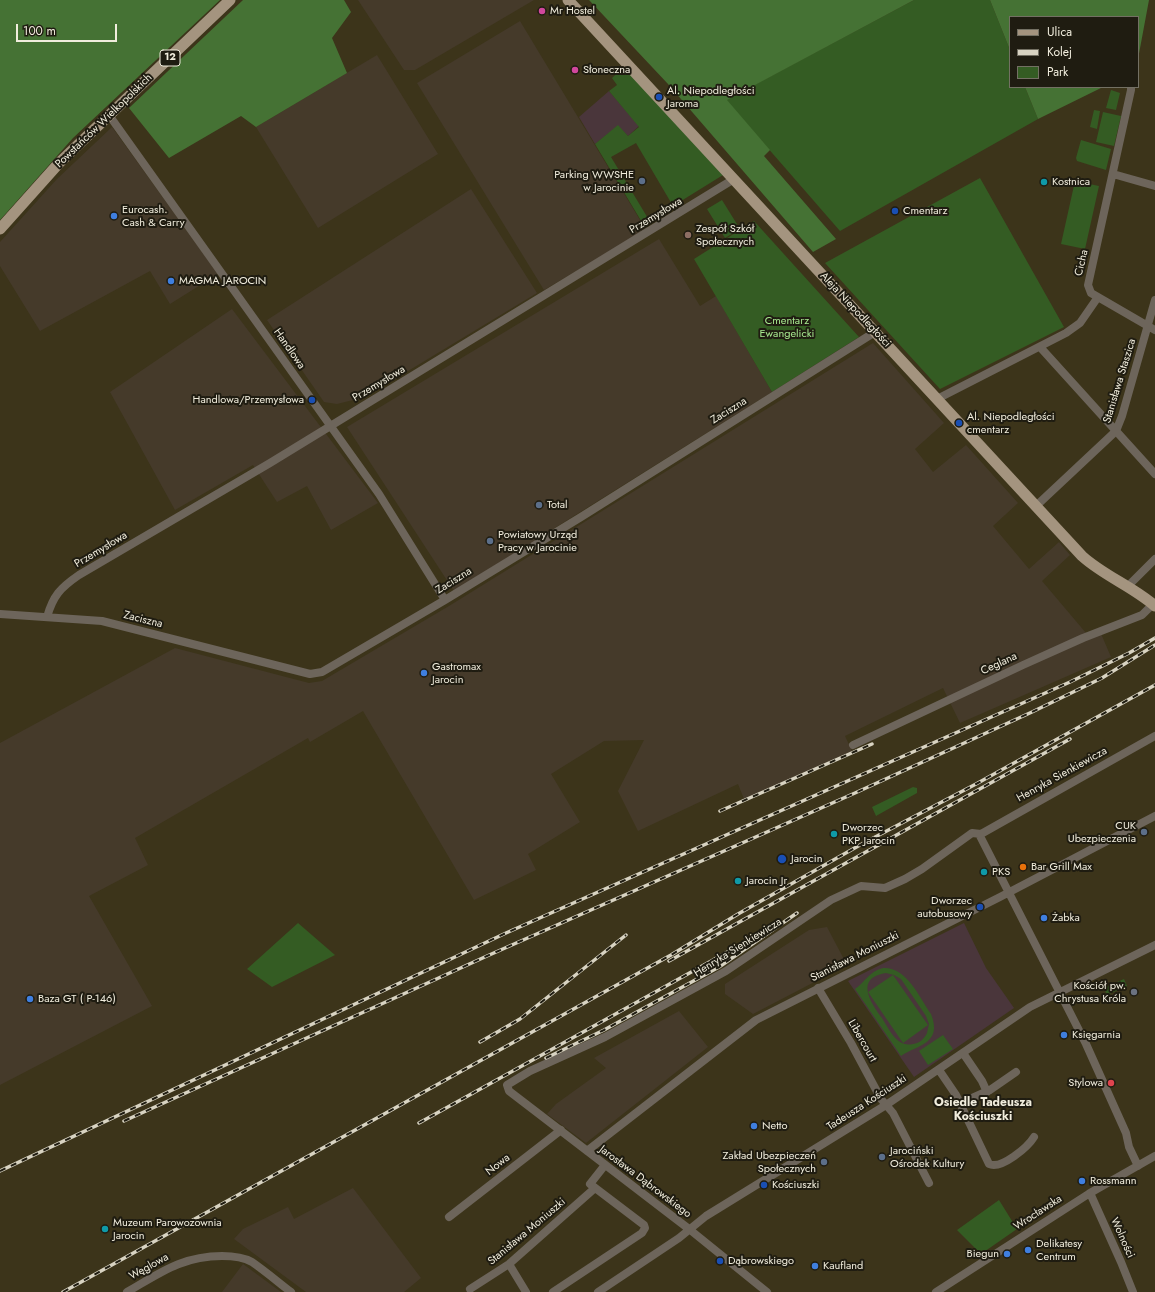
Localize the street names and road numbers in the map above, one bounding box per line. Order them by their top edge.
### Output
road number: 12 [160,50,180,66]
street label: Powstańców Wielkopolskich [53,71,155,171]
street label: Przemysłowa [627,195,685,237]
street label: Cicha [1073,248,1091,278]
street label: Aleja Niepodległości [817,270,893,350]
street label: Handlowa [270,326,308,372]
street label: Stanisława Staszica [1101,337,1139,425]
street label: Przemysłowa [350,363,408,405]
street label: Zaciszna [709,395,749,427]
street label: Przemysłowa [72,529,130,571]
street label: Zaciszna [434,565,474,597]
street label: Zaciszna [122,609,164,631]
street label: Ceglana [979,650,1019,678]
street label: Henryka Sienkiewicza [1015,745,1109,805]
street label: Henryka Sienkiewicza [692,916,784,980]
street label: Stanisława Moniuszki [809,929,901,985]
street label: Libercourt [845,1017,879,1065]
street label: Tadeusza Kościuszki [825,1072,909,1134]
street label: Jarosława Dąbrowskiego [596,1143,694,1221]
street label: Nowa [483,1151,513,1179]
street label: Wrocławska [1011,1193,1065,1233]
street label: Stanisława Moniuszki [485,1196,569,1268]
street label: Wolności [1107,1216,1137,1260]
street label: Węglowa [127,1251,171,1283]

